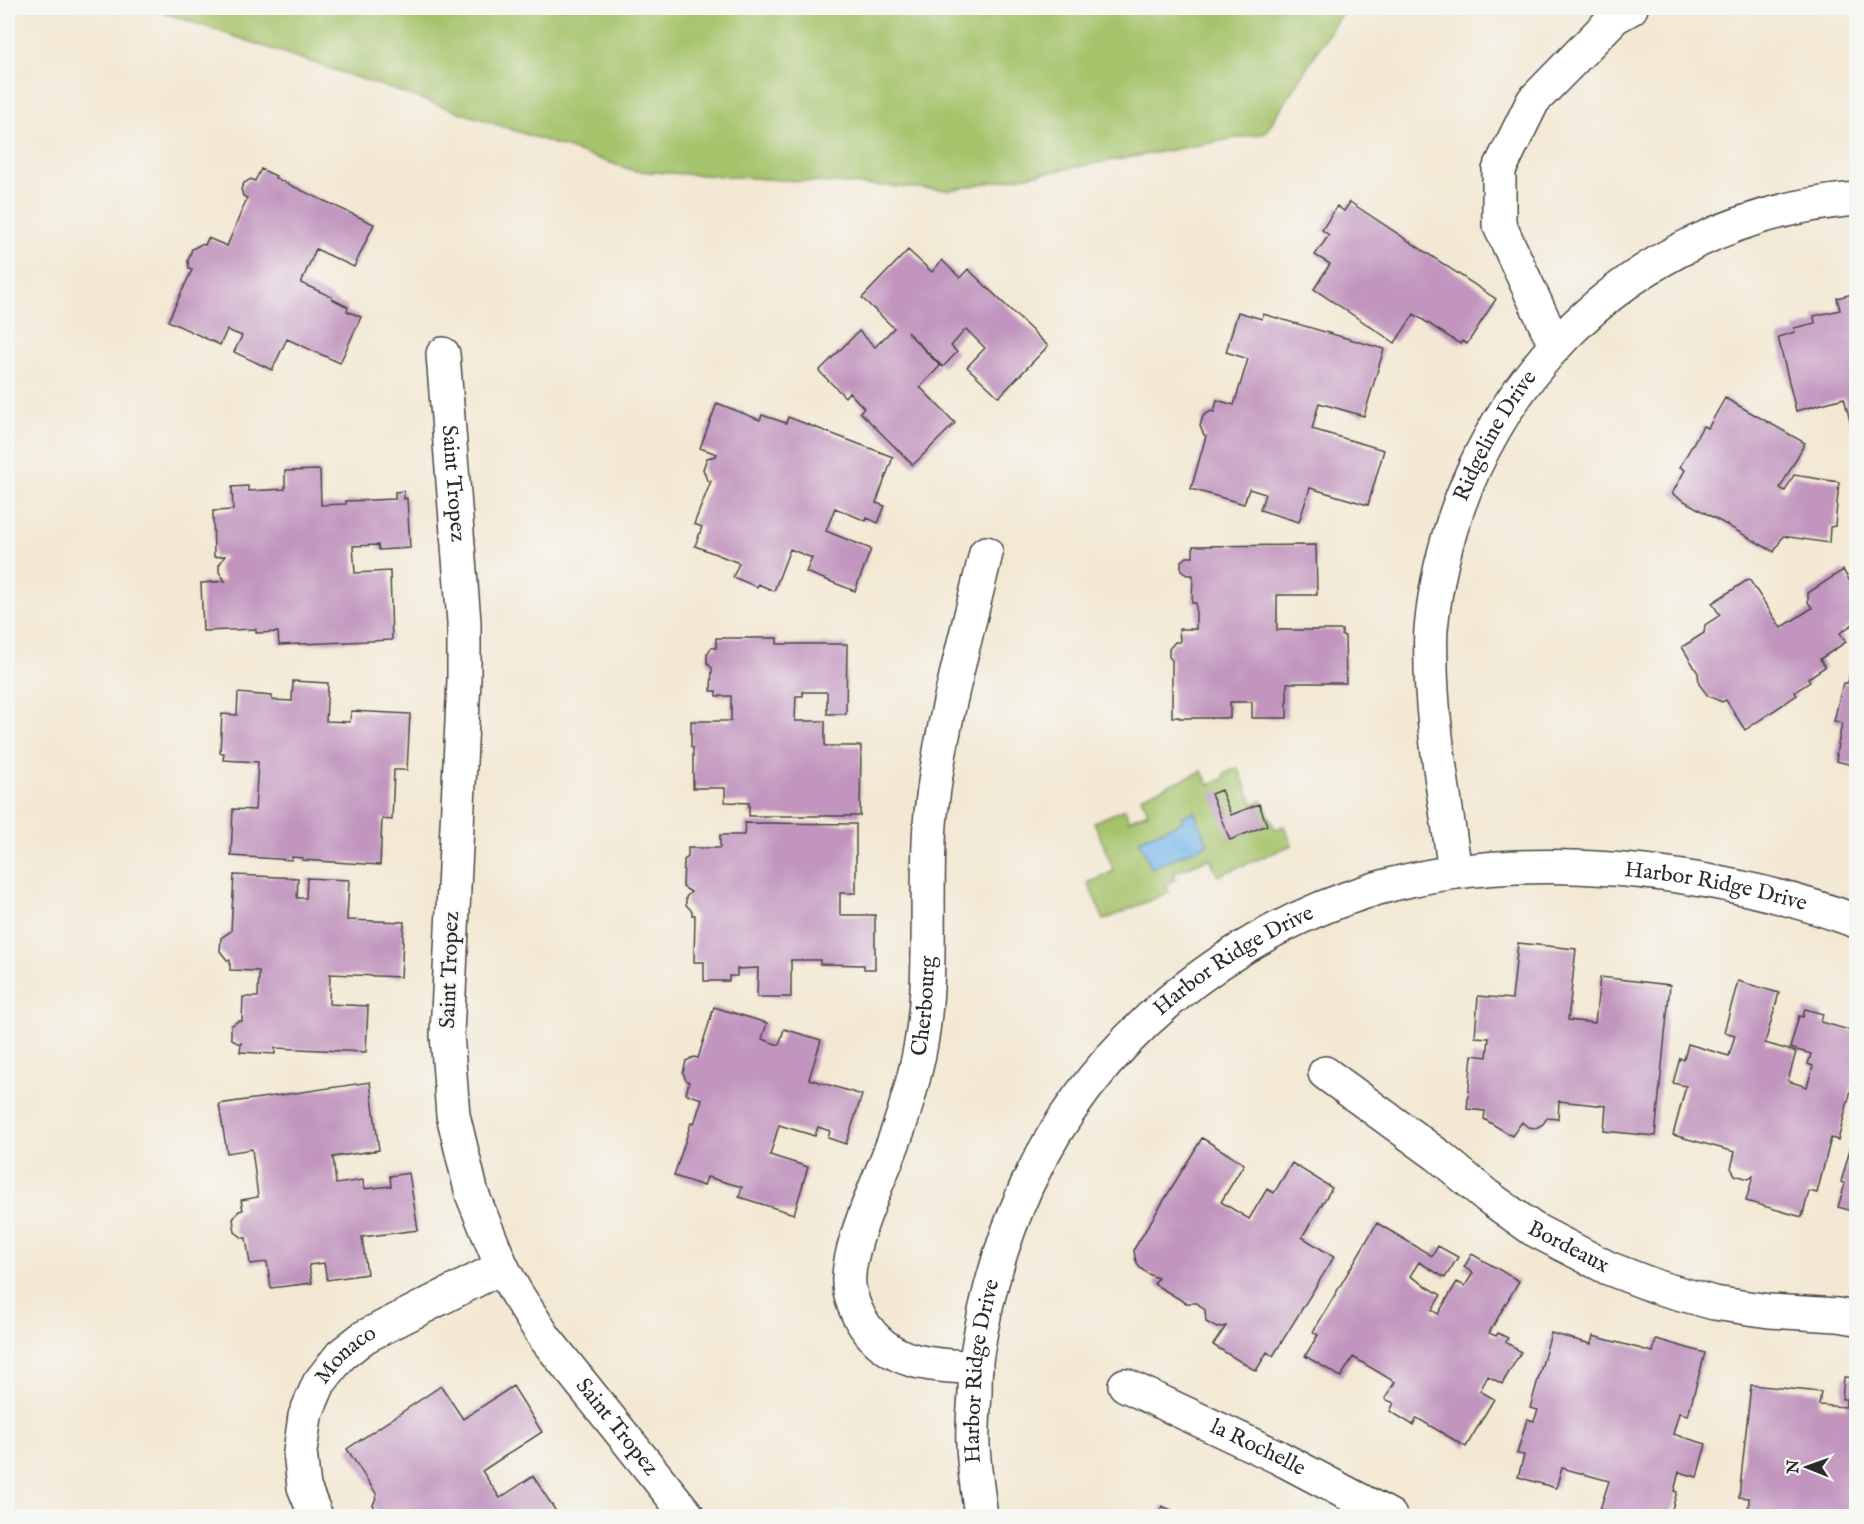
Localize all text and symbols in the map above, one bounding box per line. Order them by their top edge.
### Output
street label: Ridgeline Drive [1448,365,1543,505]
street label: Saint Tropez [435,424,472,543]
street label: Harbor Ridge Drive [1623,856,1810,918]
street label: Harbor Ridge Drive [1148,899,1318,1022]
street label: Saint Tropez [434,911,466,1029]
street label: Cherbourg [905,954,942,1058]
street label: Bordeaux [1523,1215,1614,1280]
street label: Harbor Ridge Drive [959,1276,1006,1464]
street label: Monaco [309,1319,381,1390]
street label: Saint Tropez [569,1373,664,1482]
street label: la Rochelle [1206,1413,1310,1483]
north arrow [1777,1437,1837,1497]
text: N [1784,1460,1804,1475]

